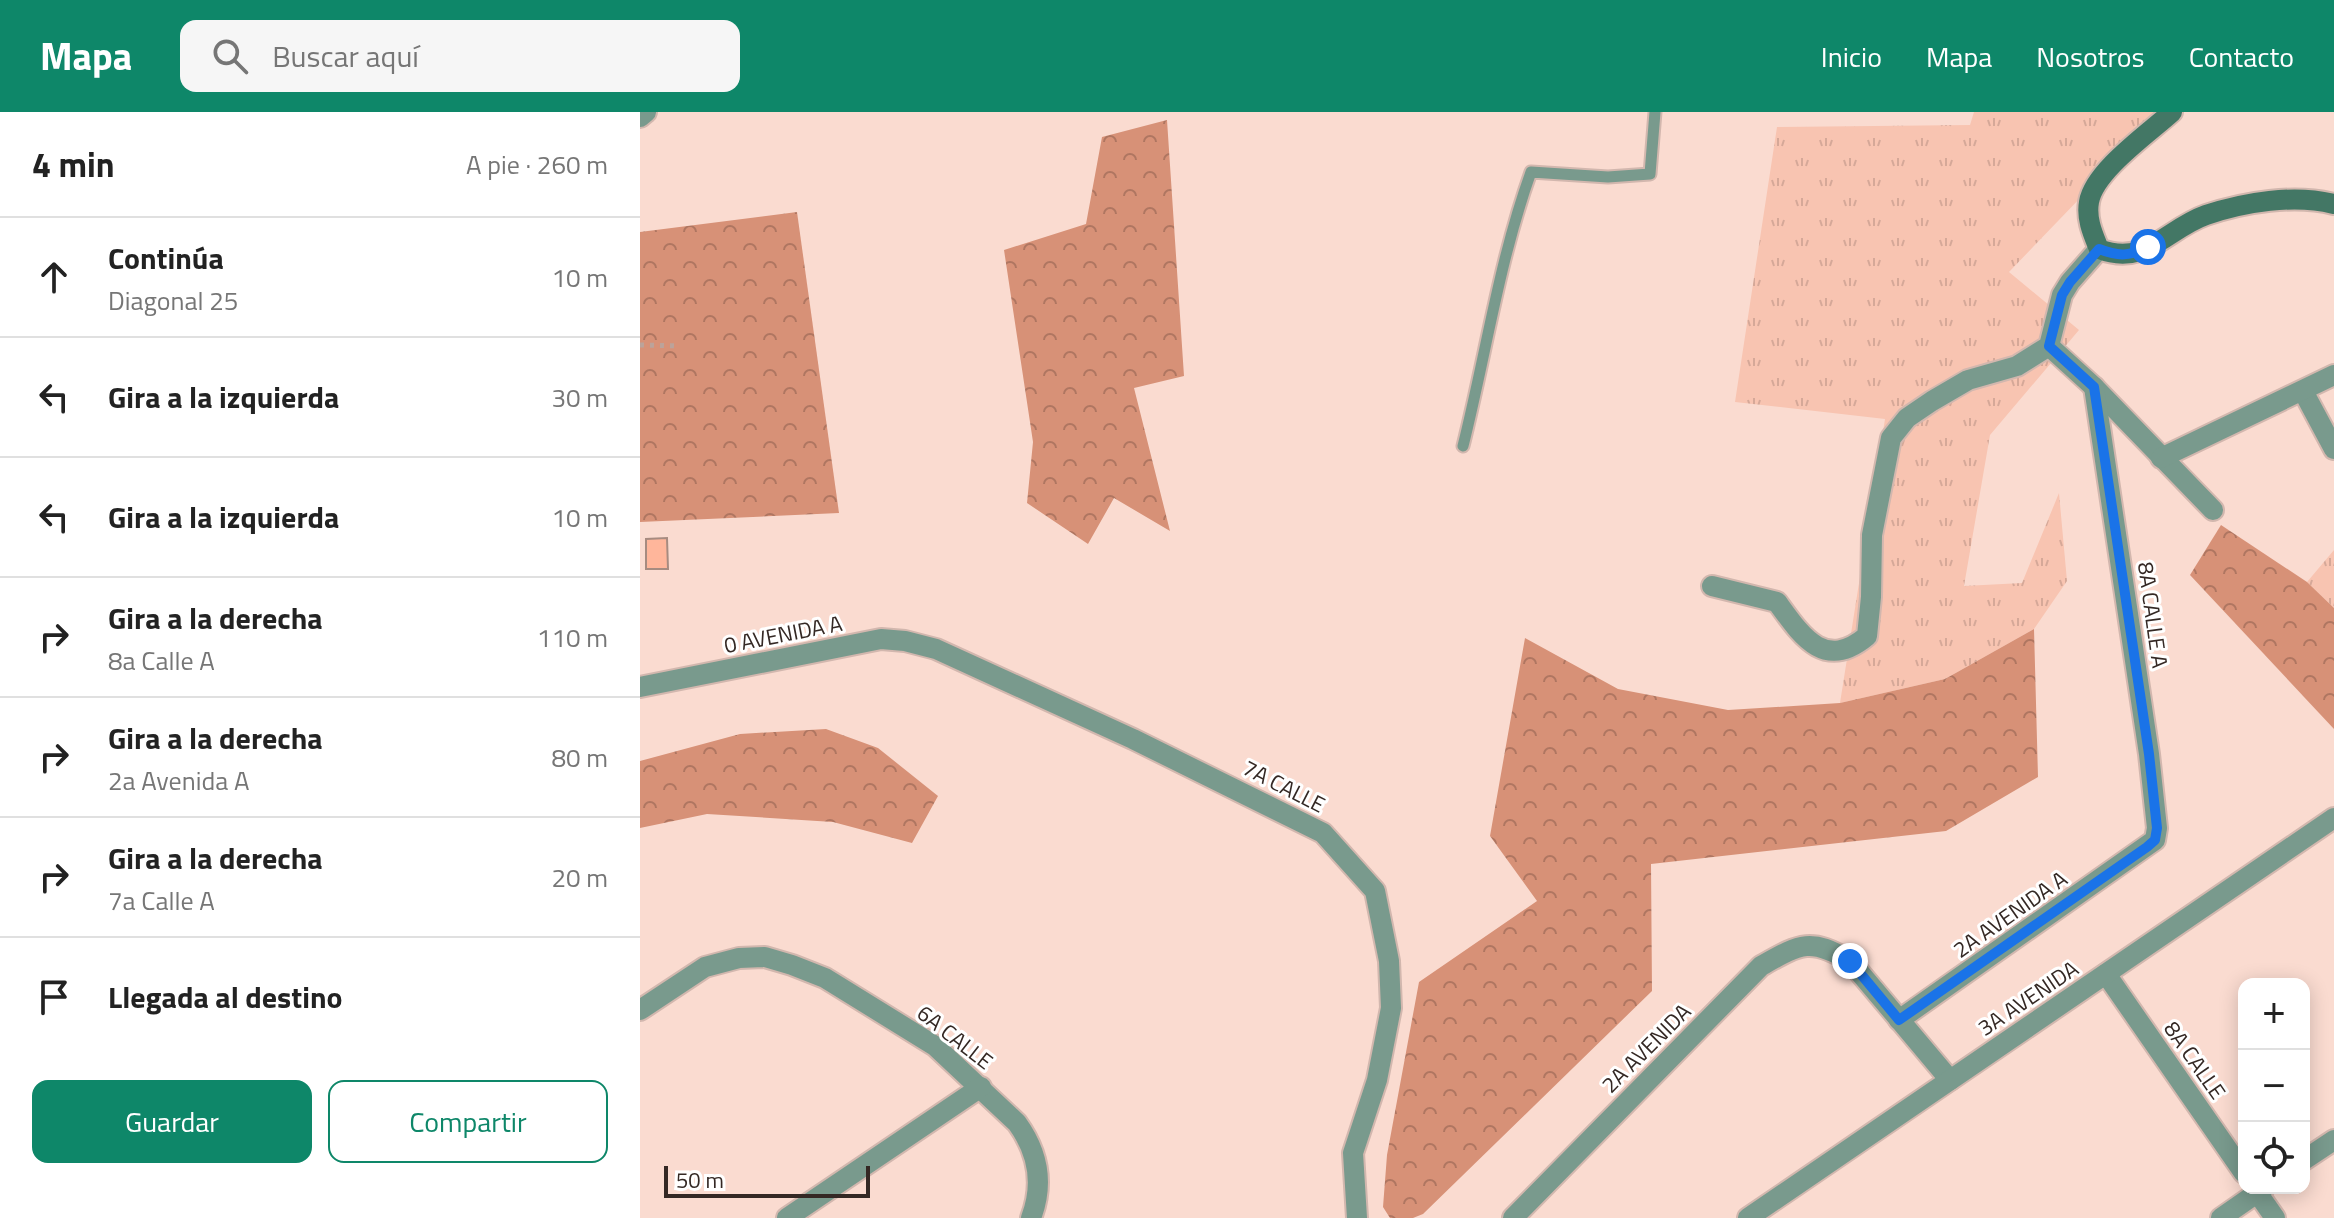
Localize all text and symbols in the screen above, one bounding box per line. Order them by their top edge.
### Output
search box [180,20,740,92]
text: Mapa [40,27,132,85]
text: Buscar aquí [272,33,419,79]
icon: search [208,34,252,78]
text: Inicio [1821,35,1882,78]
text: Mapa [1926,35,1992,78]
text: Nosotros [2036,35,2145,78]
text: Contacto [2189,35,2294,78]
text: 4 min [32,138,115,190]
text: A pie · 260 m [466,145,608,184]
route start [2130,229,2166,265]
text: Continúa [108,235,224,281]
icon: ahead [32,255,76,299]
text: 10 m [551,258,608,297]
text: Diagonal 25 [108,281,238,320]
text: Gira a la izquierda [108,374,339,420]
icon: left [32,375,76,419]
text: 30 m [551,378,608,417]
text: Gira a la izquierda [108,494,339,540]
icon: left [32,495,76,539]
text: 10 m [551,498,608,537]
street label: 8A CALLE A [2129,560,2177,670]
text: Gira a la derecha [108,595,323,641]
street label: 0 AVENIDA A [721,606,845,662]
icon: right [32,615,76,659]
text: 110 m [537,618,608,657]
text: 8a Calle A [108,641,215,680]
text: Gira a la derecha [108,715,323,761]
icon: right [32,735,76,779]
text: 80 m [551,738,608,777]
street label: 7A CALLE [1237,751,1331,821]
text: 2a Avenida A [108,761,249,800]
text: Gira a la derecha [108,835,323,881]
icon: right [32,855,76,899]
text: 20 m [551,858,608,897]
street label: 2A AVENIDA A [1946,862,2074,966]
text: 7a Calle A [108,881,215,920]
route end [1832,943,1868,979]
street label: 3A AVENIDA [1971,952,2085,1044]
text: Llegada al destino [108,974,342,1020]
icon: arrive [32,975,76,1019]
map controls [2238,978,2310,1194]
button: + [2238,978,2310,1050]
street label: 2A AVENIDA [1593,995,1699,1101]
street label: 6A CALLE [910,996,1000,1078]
street label: 8A CALLE [2156,1014,2234,1106]
button: − [2238,1050,2310,1122]
button: Guardar [32,1080,312,1163]
button: Compartir [328,1080,608,1163]
button: locate [2238,1122,2310,1194]
scale bar [664,1162,870,1198]
text: 50 m [676,1163,724,1197]

